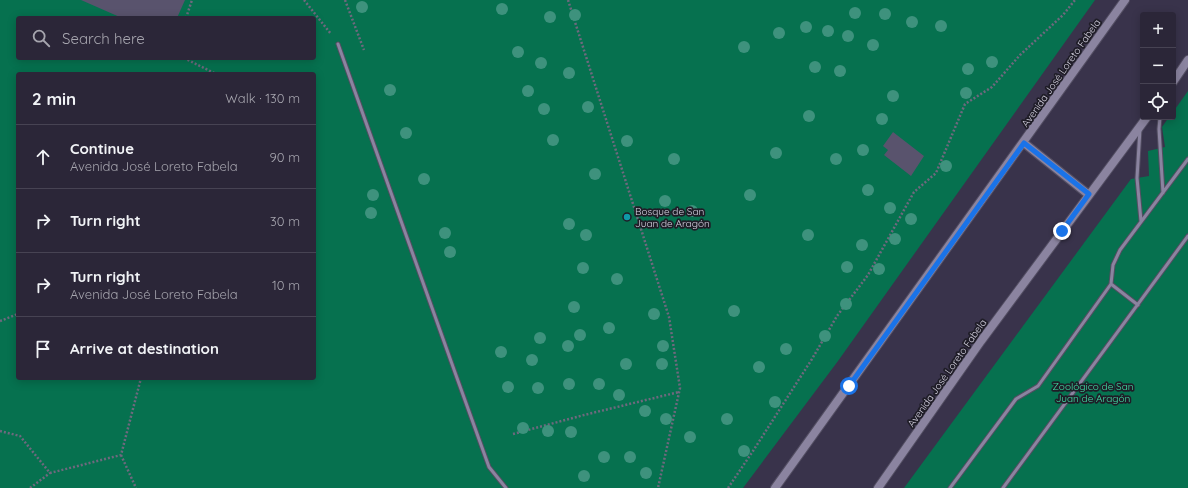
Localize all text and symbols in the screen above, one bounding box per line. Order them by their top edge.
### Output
map controls [1140,12,1176,120]
button: + [1140,12,1176,48]
search box [16,16,316,60]
street label: Avenida José Loreto Fabela [1019,16,1103,130]
icon: search [30,27,52,49]
text: Search here [62,29,145,48]
button: − [1140,48,1176,84]
button: locate [1140,84,1176,120]
text: 2 min [32,88,76,109]
text: Walk · 130 m [225,90,300,106]
text: Continue [70,139,134,158]
icon: ahead [32,146,54,168]
text: 90 m [270,149,300,165]
text: Avenida José Loreto Fabela [70,158,238,174]
place label: Bosque de San Juan de Aragón [635,205,710,230]
icon: right [32,210,54,232]
text: Turn right [70,211,141,230]
marker: Bosque de San Juan de Aragón [622,212,632,222]
text: 30 m [270,213,300,229]
route end [1053,222,1071,240]
text: Turn right [70,267,141,286]
icon: right [32,274,54,296]
text: 10 m [272,277,300,293]
text: Avenida José Loreto Fabela [70,286,238,302]
street label: Avenida José Loreto Fabela [905,316,989,430]
icon: arrive [32,338,54,360]
text: Arrive at destination [70,339,219,358]
route start [840,377,858,395]
park label: Zoológico de San Juan de Aragón [1052,380,1134,405]

